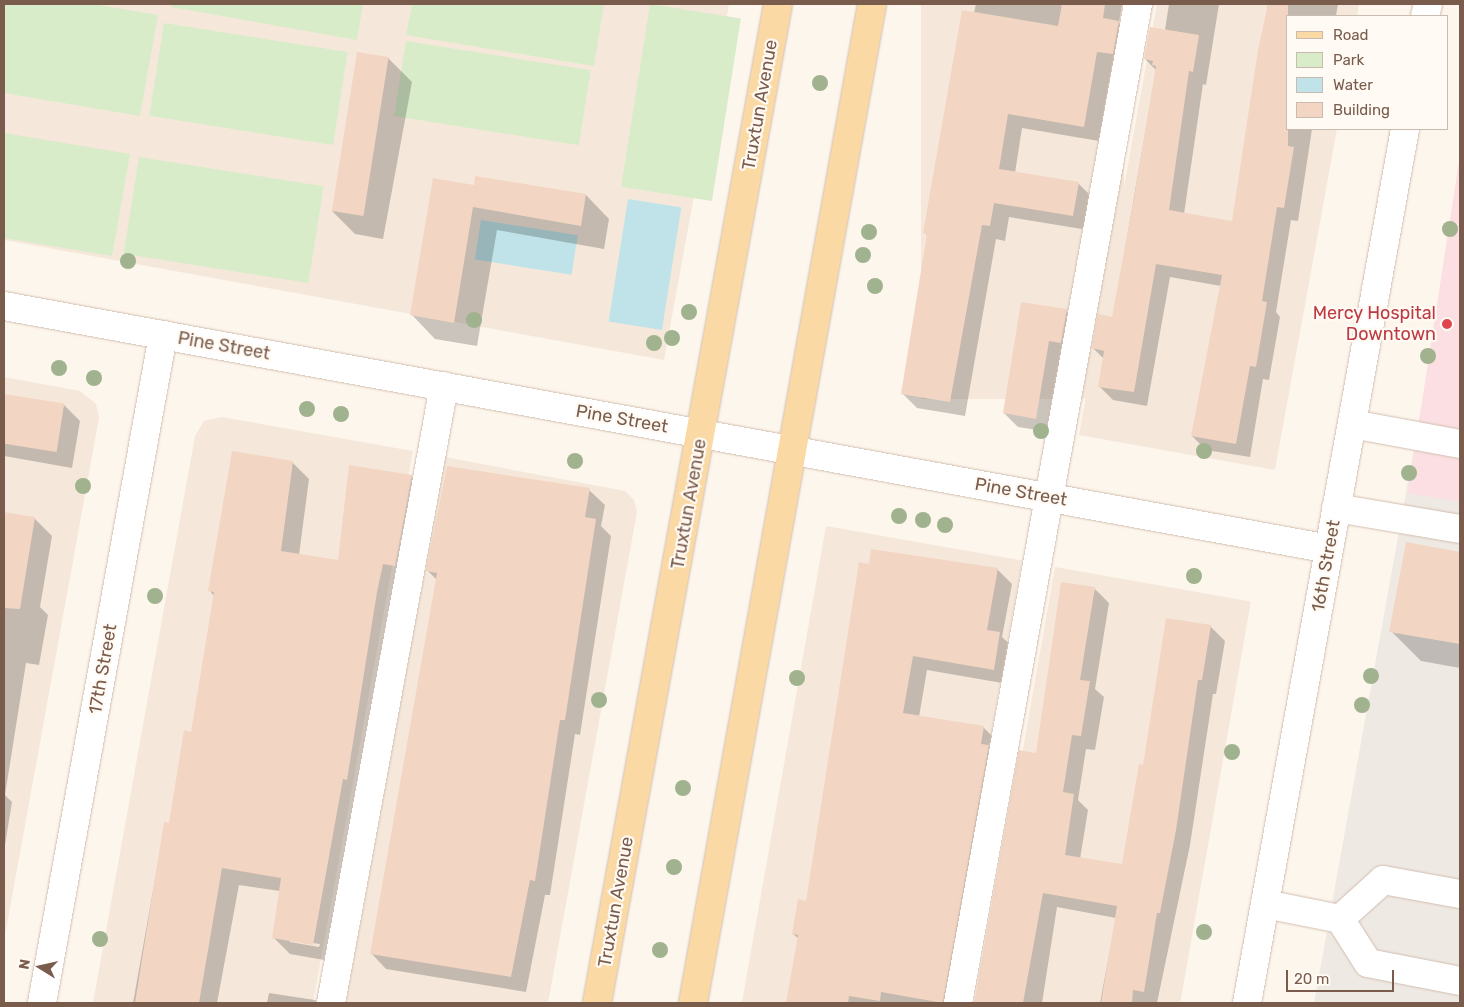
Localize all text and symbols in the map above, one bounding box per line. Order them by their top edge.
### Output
legend [1286,15,1449,130]
text: Road [1333,26,1369,44]
street label: Truxtun Avenue [738,38,782,172]
text: Park [1333,51,1364,69]
text: Water [1333,76,1373,94]
text: Building [1333,101,1390,119]
place label: Mercy Hospital Downtown [1312,303,1436,346]
marker: Mercy Hospital Downtown [1440,317,1454,331]
street label: Pine Street [176,327,272,365]
street label: Pine Street [574,400,670,438]
street label: Truxtun Avenue [667,437,711,571]
street label: Pine Street [973,473,1069,511]
street label: 16th Street [1307,518,1345,614]
street label: 17th Street [84,622,122,716]
street label: Truxtun Avenue [594,835,638,969]
north arrow [15,942,65,992]
text: N [15,958,34,971]
scale bar [1289,960,1396,992]
text: 20 m [1294,970,1329,988]

